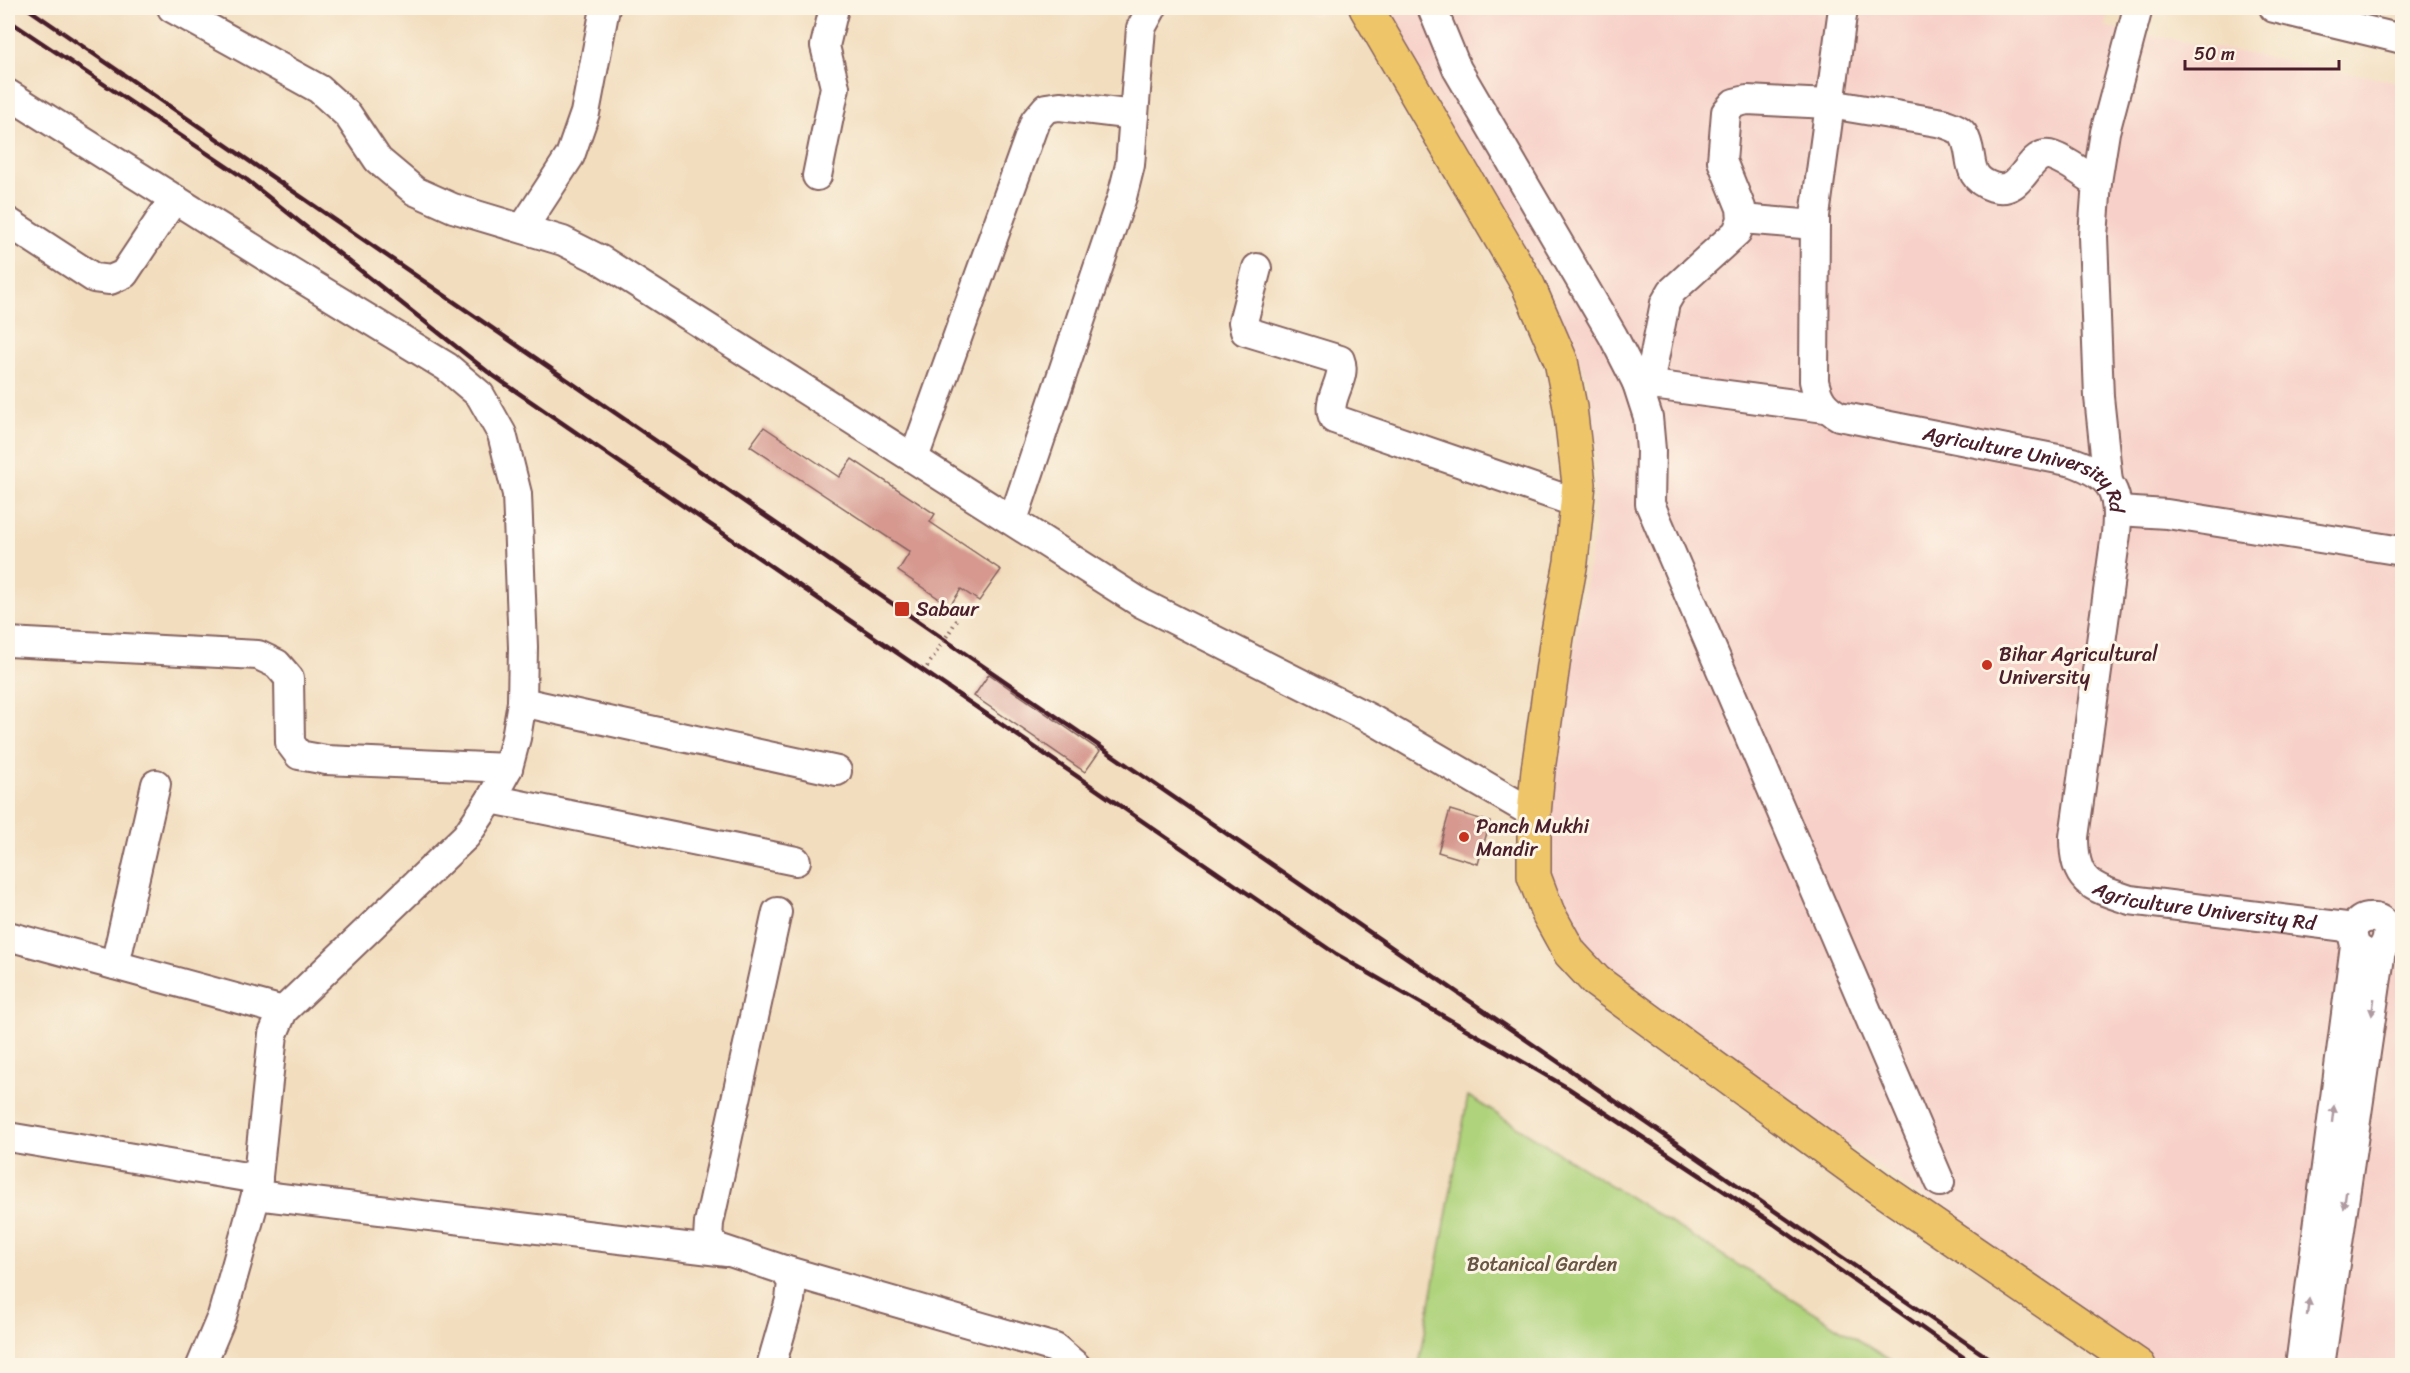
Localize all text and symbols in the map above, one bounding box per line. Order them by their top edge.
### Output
scale bar [2185,33,2340,71]
text: 50 m [2194,38,2235,70]
street label: Agriculture University Rd [1919,416,2134,515]
place label: Sabaur [916,592,980,627]
marker: Sabaur [893,600,911,618]
place label: Bihar Agricultural University [1999,637,2158,695]
marker: Bihar Agricultural University [1980,658,1994,672]
place label: Panch Mukhi Mandir [1476,809,1590,867]
marker: Panch Mukhi Mandir [1457,830,1471,844]
street label: Agriculture University Rd [2086,871,2319,941]
one-way arrow [2368,998,2377,1017]
one-way arrow [2328,1105,2337,1124]
one-way arrow [2340,1191,2349,1210]
park label: Botanical Garden [1467,1247,1617,1282]
one-way arrow [2303,1298,2312,1317]

